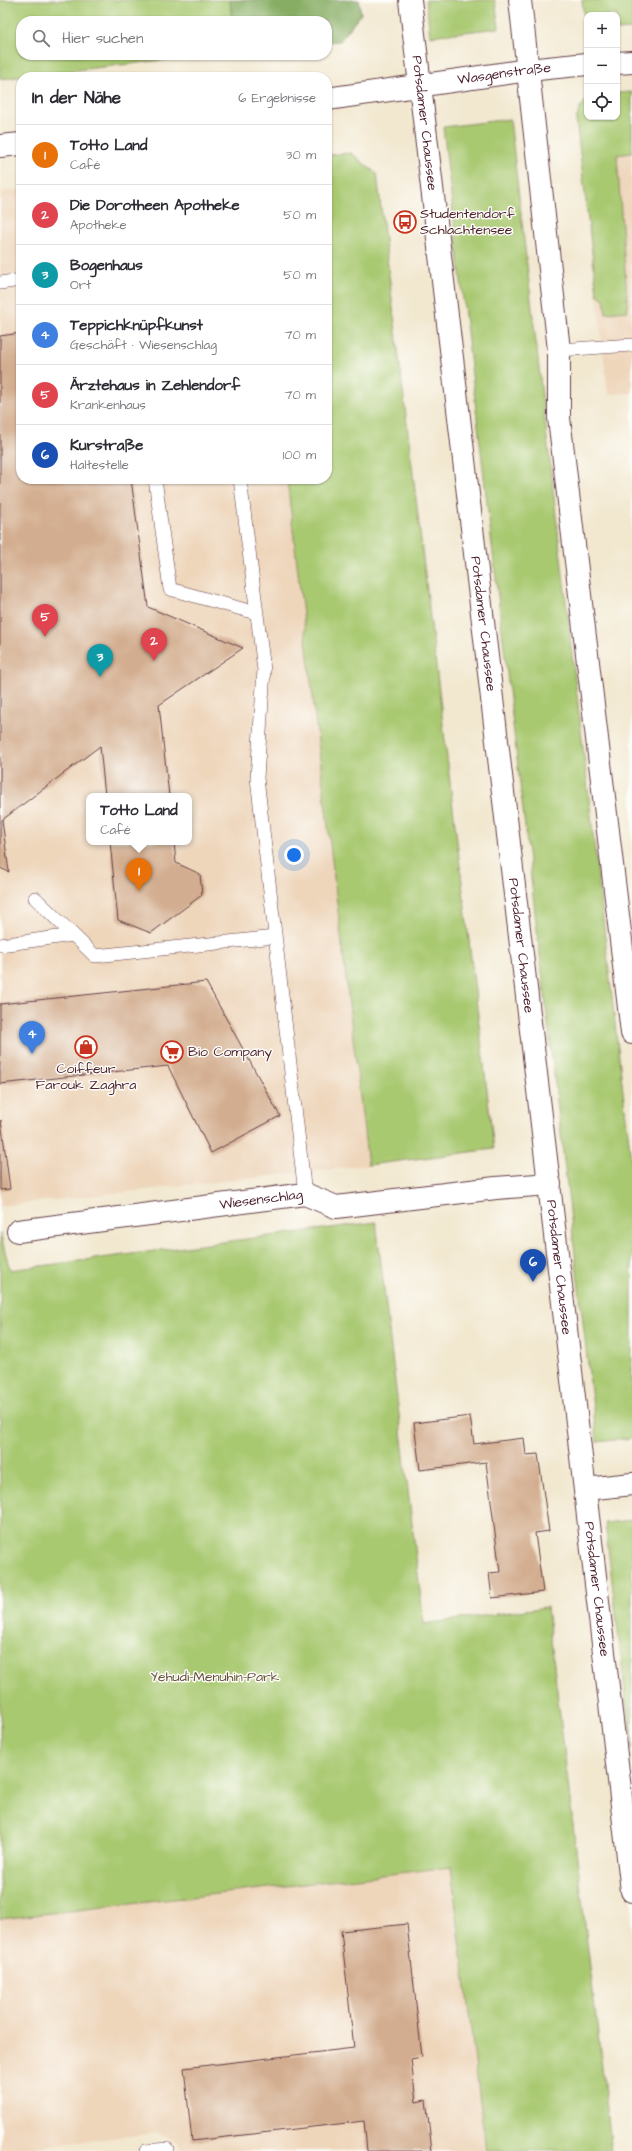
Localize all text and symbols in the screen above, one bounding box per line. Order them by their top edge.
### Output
map controls [584,12,620,120]
button: + [584,12,620,48]
search box [16,16,332,60]
icon: search [30,27,52,49]
text: Hier suchen [62,28,143,49]
button: − [584,48,620,84]
street label: Potsdamer Chaussee [407,54,442,192]
street label: Wasgenstraße [456,58,552,90]
button: locate [584,84,620,120]
text: In der Nähe [32,86,121,110]
text: 6 Ergebnisse [238,89,316,107]
text: Totto Land [70,135,148,156]
text: 1 [44,146,46,164]
text: 30 m [286,146,316,164]
text: Café [70,156,101,174]
text: Die Dorotheen Apotheke [70,195,240,216]
place label: Studentendorf Schlachtensee [420,204,516,240]
text: 2 [41,206,49,224]
text: 50 m [283,206,316,224]
bus stop icon: Studentendorf Schlachtensee [392,209,418,235]
text: Apotheke [70,216,127,234]
text: Bogenhaus [70,255,143,276]
text: 3 [42,266,48,284]
text: 50 m [283,266,316,284]
text: Ort [70,276,91,294]
text: Teppichknüpfkunst [70,315,203,336]
text: 4 [41,326,49,344]
text: 70 m [284,326,316,344]
text: Geschäft · Wiesenschlag [70,336,217,354]
text: Ärztehaus in Zehlendorf [70,375,240,396]
text: 5 [40,386,50,404]
text: 70 m [284,386,316,404]
text: Krankenhaus [70,396,146,414]
text: Kurstraße [70,435,143,456]
text: 6 [41,446,49,464]
text: 100 m [283,446,316,464]
text: Haltestelle [70,456,129,474]
street label: Potsdamer Chaussee [465,555,501,693]
pin: 5 [32,604,58,637]
pin: 2 [141,628,167,661]
pin: 3 [87,644,113,677]
popup [86,793,192,845]
text: Totto Land [100,800,178,821]
text: Café [100,821,131,839]
your location [284,845,304,865]
pin: 1 [126,858,152,891]
street label: Potsdamer Chaussee [503,877,539,1015]
pin: 4 [19,1021,45,1054]
shop icon: Coiffeur Farouk Zaghra [73,1034,99,1060]
supermarket icon: Bio Company [159,1039,185,1065]
place label: Bio Company [188,1042,272,1062]
place label: Coiffeur Farouk Zaghra [36,1059,136,1095]
street label: Wiesenschlag [218,1184,304,1215]
street label: Potsdamer Chaussee [541,1199,577,1336]
pin: 6 [520,1249,546,1282]
street label: Potsdamer Chaussee [579,1520,614,1658]
park label: Yehudi-Menuhin-Park [151,1667,280,1687]

